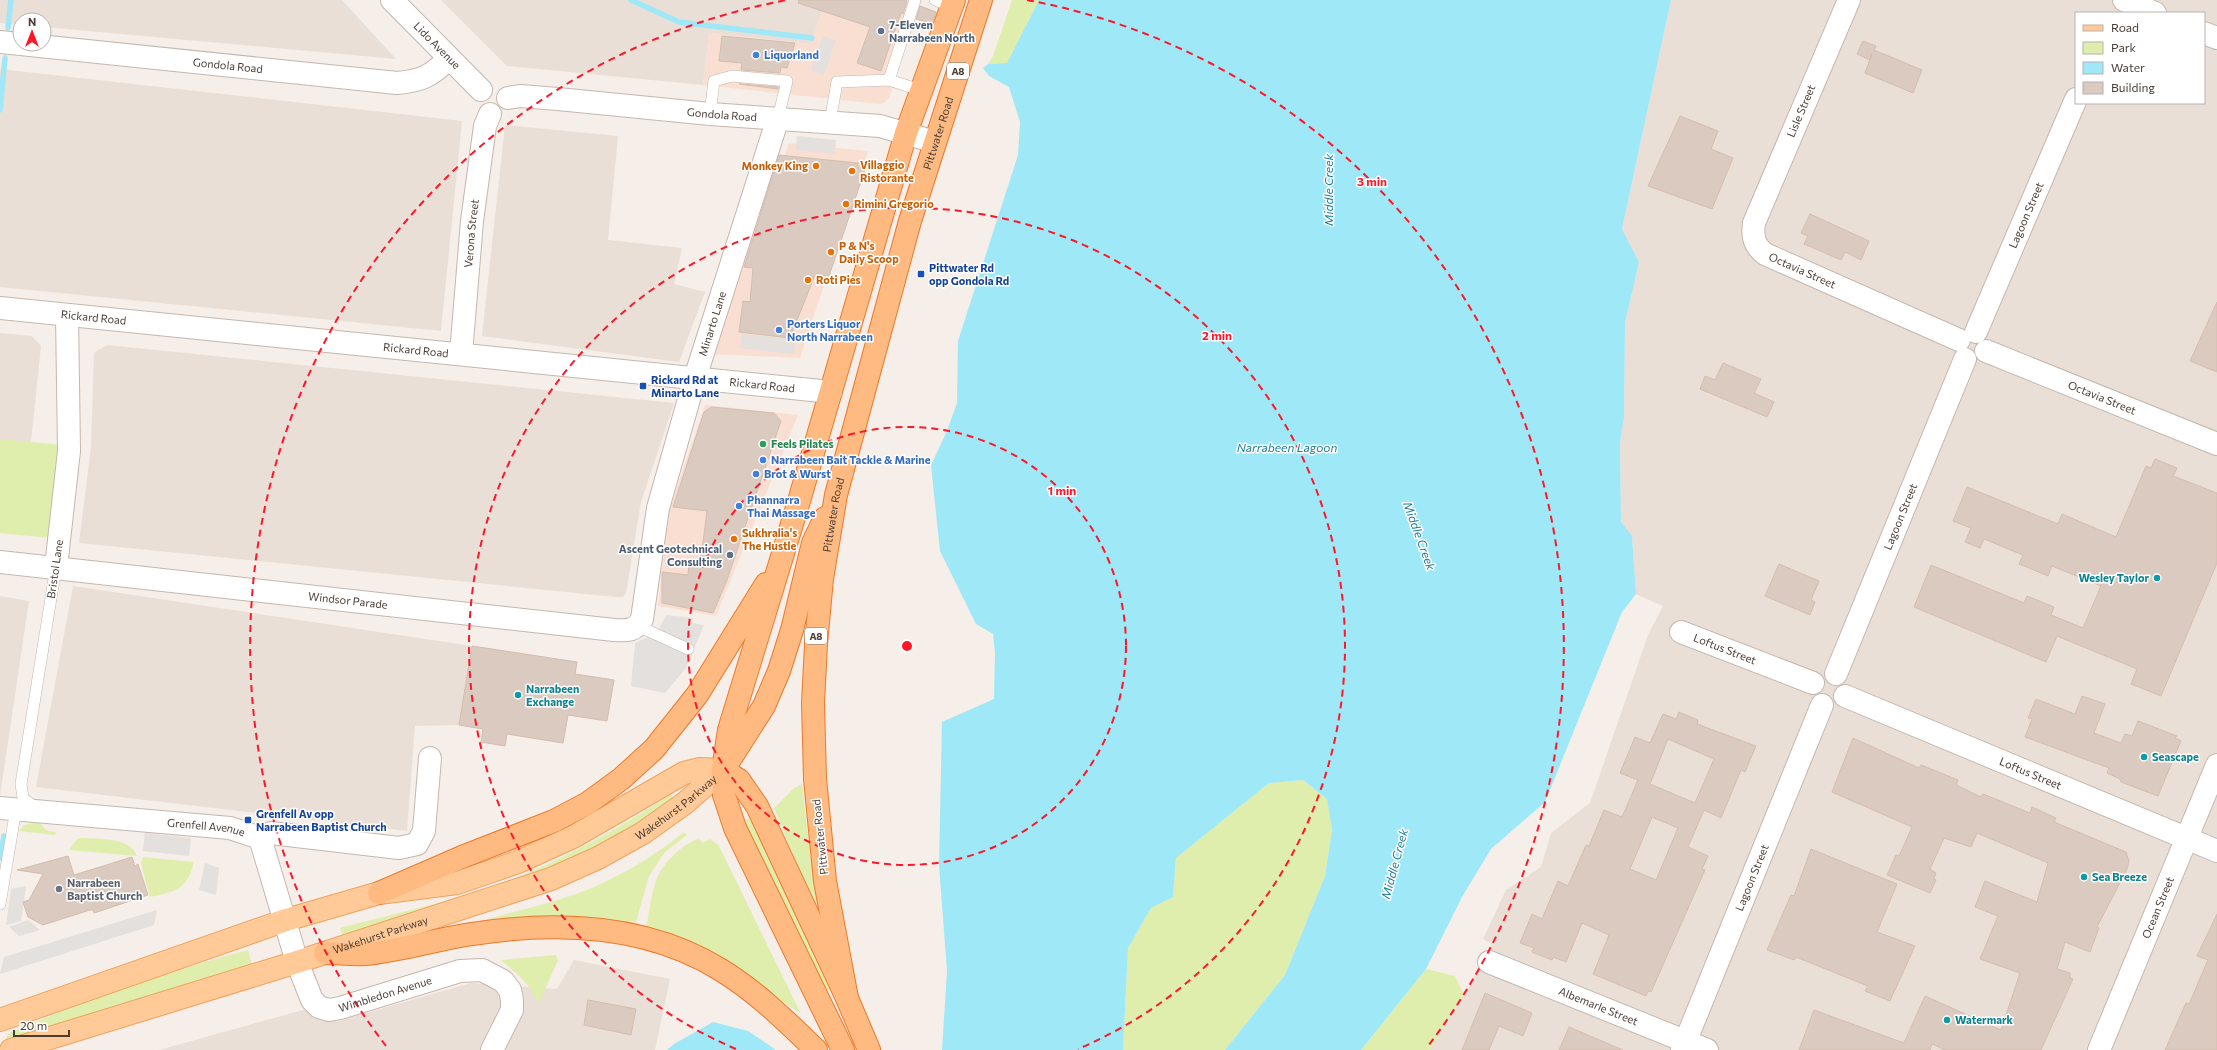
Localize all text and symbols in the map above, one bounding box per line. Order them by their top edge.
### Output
north arrow [12,12,52,52]
legend [2075,12,2205,104]
text: N [28,15,36,28]
place label: 7-Eleven Narrabeen North [889,18,975,44]
street label: Lido Avenue [411,19,464,72]
text: Road [2111,20,2139,34]
marker: 7-Eleven Narrabeen North [876,26,886,36]
text: Park [2111,40,2137,54]
place label: Liquorland [764,48,819,61]
marker: Liquorland [751,50,761,60]
street label: Gondola Road [192,55,263,75]
text: Water [2111,60,2145,74]
road number: A8 [947,63,969,79]
text: Building [2111,80,2155,94]
street label: Lisle Street [1784,82,1818,139]
street label: Pittwater Road [920,95,955,171]
street label: Gondola Road [686,105,758,123]
water label: Middle Creek [1321,153,1335,226]
place label: Villaggio Ristorante [860,158,914,184]
place label: Monkey King [742,159,808,172]
marker: Monkey King [811,161,821,171]
marker: Villaggio Ristorante [847,166,857,176]
text: 3 min [1357,174,1387,188]
street label: Lagoon Street [2006,180,2046,250]
place label: Rimini Gregorio [854,197,934,210]
street label: Verona Street [461,198,481,268]
marker: Rimini Gregorio [841,199,851,209]
place label: P & N's Daily Scoop [839,239,899,265]
marker: P & N's Daily Scoop [826,247,836,257]
street label: Octavia Street [1767,250,1839,291]
place label: Pittwater Rd opp Gondola Rd [929,261,1009,287]
marker: Pittwater Rd opp Gondola Rd [916,269,926,279]
place label: Roti Pies [816,273,861,286]
marker: Roti Pies [803,275,813,285]
street label: Minarto Lane [695,289,728,358]
street label: Rickard Road [60,307,127,327]
place label: Porters Liquor North Narrabeen [787,317,873,343]
marker: Porters Liquor North Narrabeen [774,325,784,335]
text: 2 min [1202,328,1232,342]
street label: Rickard Road [383,340,449,359]
place label: Rickard Rd at Minarto Lane [651,373,719,399]
street label: Rickard Road [729,375,796,394]
street label: Octavia Street [2066,378,2138,417]
marker: Rickard Rd at Minarto Lane [638,381,648,391]
place label: Feels Pilates [771,437,834,450]
marker: Feels Pilates [758,439,768,449]
water label: Narrabeen Lagoon [1237,440,1337,454]
place label: Narrabeen Bait Tackle & Marine [771,453,931,466]
marker: Narrabeen Bait Tackle & Marine [758,455,768,465]
place label: Brot & Wurst [764,467,831,480]
marker: Brot & Wurst [751,469,761,479]
street label: Pittwater Road [820,476,846,553]
street label: Lagoon Street [1881,481,1920,552]
text: 1 min [1048,483,1076,497]
place label: Phannarra Thai Massage [747,493,816,519]
water label: Middle Creek [1401,499,1439,572]
marker: Phannarra Thai Massage [734,501,744,511]
place label: Sukhralia's The Hustle [742,526,797,552]
marker: Sukhralia's The Hustle [729,534,739,544]
street label: Bristol Lane [44,538,65,599]
place label: Ascent Geotechnical Consulting [619,542,722,568]
marker: Ascent Geotechnical Consulting [725,550,735,560]
place label: Wesley Taylor [2078,571,2149,584]
marker: Wesley Taylor [2152,573,2162,583]
street label: Windsor Parade [308,589,388,611]
road number: A8 [805,628,827,644]
street label: Loftus Street [1692,630,1759,667]
centre of rings [900,639,914,653]
place label: Narrabeen Exchange [526,682,579,708]
marker: Narrabeen Exchange [513,690,523,700]
place label: Seascape [2152,750,2199,763]
marker: Seascape [2139,752,2149,762]
street label: Loftus Street [1998,754,2064,792]
street label: Wakehurst Parkway [633,772,719,842]
street label: Pittwater Road [809,799,830,875]
place label: Grenfell Av opp Narrabeen Baptist Church [256,807,387,833]
marker: Grenfell Av opp Narrabeen Baptist Church [243,815,253,825]
street label: Grenfell Avenue [166,816,247,839]
water label: Middle Creek [1378,827,1410,900]
street label: Lagoon Street [1732,842,1771,913]
place label: Sea Breeze [2092,870,2147,883]
marker: Sea Breeze [2079,872,2089,882]
street label: Ocean Street [2139,874,2176,940]
place label: Narrabeen Baptist Church [67,876,142,902]
marker: Narrabeen Baptist Church [54,884,64,894]
street label: Wakehurst Parkway [331,913,430,956]
street label: Wimbledon Avenue [337,973,433,1014]
street label: Albemarle Street [1557,984,1641,1028]
scale bar [14,1012,69,1038]
place label: Watermark [1955,1013,2014,1026]
marker: Watermark [1942,1015,1952,1025]
text: 20 m [20,1018,47,1032]

